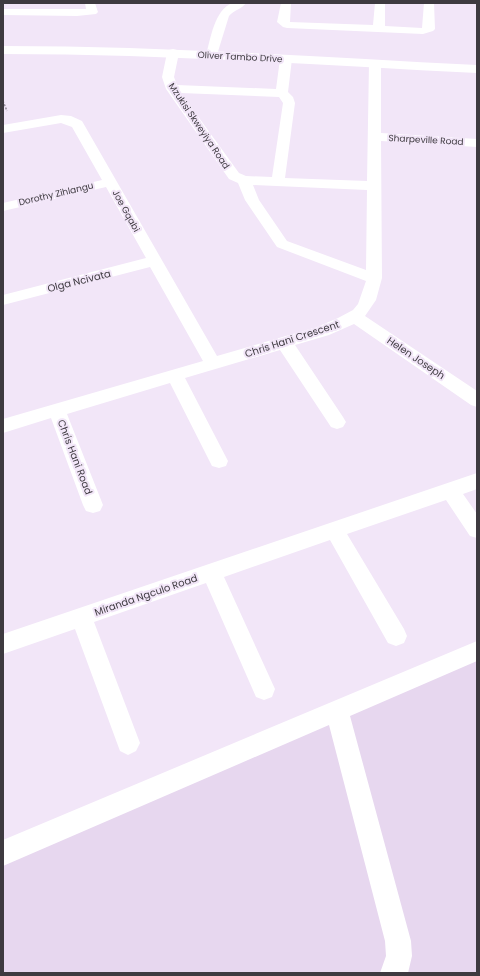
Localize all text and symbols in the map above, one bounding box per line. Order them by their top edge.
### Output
street label: Oliver Tambo Drive [197,49,283,65]
street label: Mzukisi Skweyiya Road [166,81,232,171]
street label: Sharpeville Road [388,132,464,148]
street label: Dorothy Zihlangu [17,179,95,208]
street label: Joe Gqabi [110,188,142,234]
street label: Olga Ncivata [46,266,112,296]
street label: Chris Hani Crescent [243,317,342,361]
street label: Helen Joseph [384,333,448,383]
street label: Chris Hani Road [54,417,96,497]
street label: Miranda Ngculo Road [93,570,199,620]

